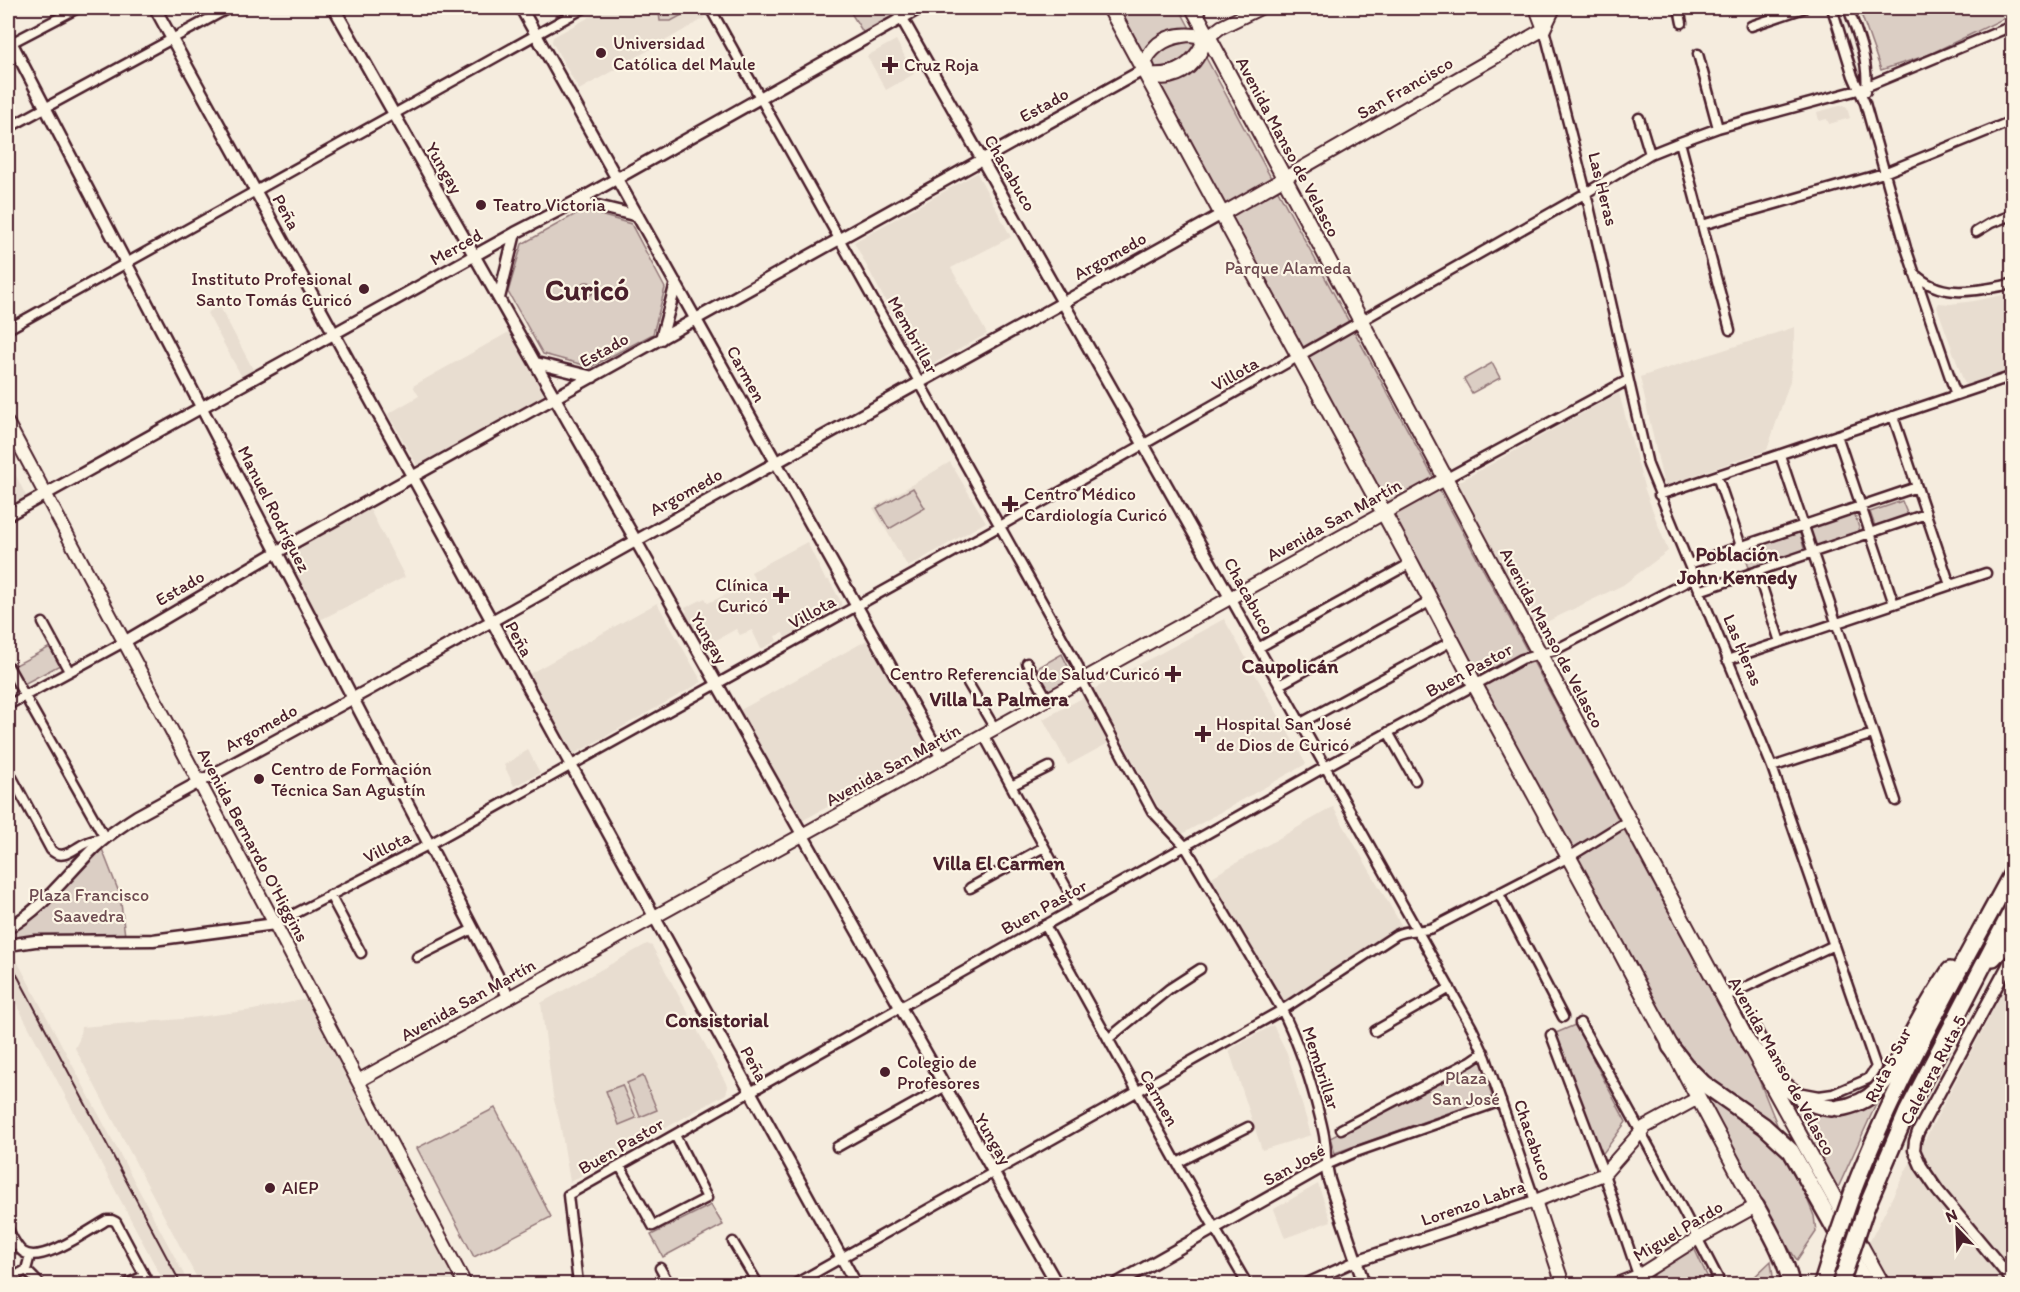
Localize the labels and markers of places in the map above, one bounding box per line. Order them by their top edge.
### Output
place label: Universidad Católica del Maule [613,32,756,75]
marker: Universidad Católica del Maule [594,46,608,60]
place label: Cruz Roja [904,54,980,76]
marker: Cruz Roja [881,56,899,74]
place label: Teatro Victoria [493,194,606,216]
marker: Teatro Victoria [474,198,488,212]
place label: Instituto Profesional Santo Tomás Curicó [191,268,352,311]
marker: Instituto Profesional Santo Tomás Curicó [357,282,371,296]
place label: Centro Médico Cardiología Curicó [1024,483,1167,526]
marker: Centro Médico Cardiología Curicó [1001,495,1019,513]
place label: Clínica Curicó [715,574,768,617]
marker: Clínica Curicó [772,586,790,604]
place label: Centro Referencial de Salud Curicó [890,663,1160,685]
marker: Centro Referencial de Salud Curicó [1164,665,1182,683]
place label: Hospital San José de Dios de Curicó [1216,713,1352,756]
marker: Hospital San José de Dios de Curicó [1194,725,1212,743]
place label: Centro de Formación Técnica San Agustín [271,758,432,801]
marker: Centro de Formación Técnica San Agustín [252,772,266,786]
place label: Colegio de Profesores [897,1051,980,1094]
marker: Colegio de Profesores [878,1065,892,1079]
place label: AIEP [282,1177,318,1199]
marker: AIEP [263,1181,277,1195]

